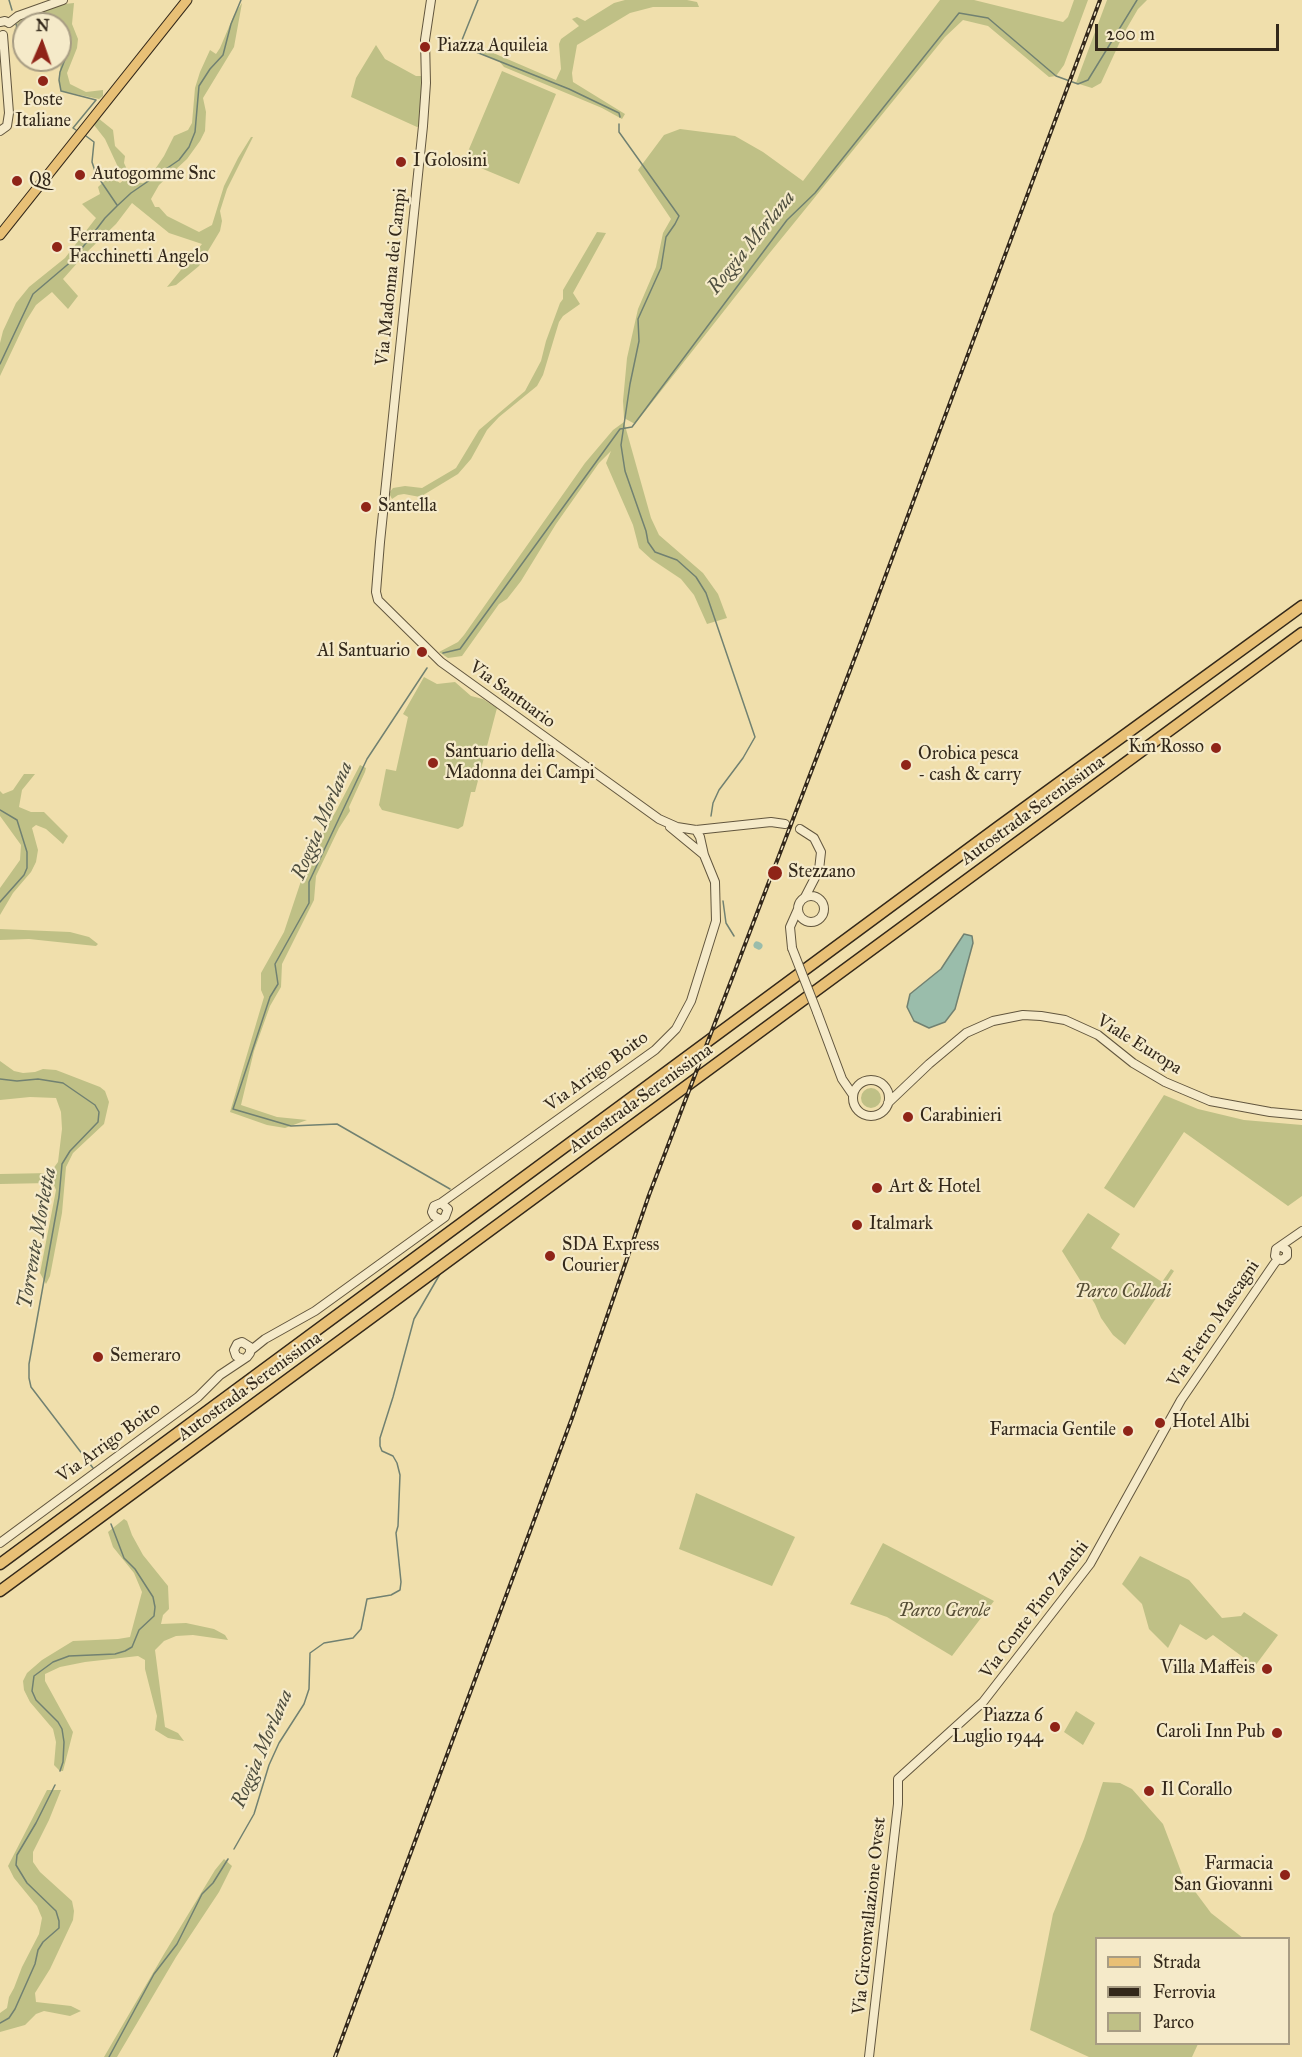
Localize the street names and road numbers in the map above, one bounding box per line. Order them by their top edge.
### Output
street label: Via Madonna dei Campi [372,187,412,367]
street label: Via Santuario [465,657,559,733]
street label: Autostrada Serenissima [957,752,1109,870]
street label: Viale Europa [1092,1010,1186,1080]
street label: Via Arrigo Boito [541,1027,653,1117]
street label: Autostrada Serenissima [565,1040,717,1158]
street label: Via Pietro Mascagni [1163,1256,1265,1392]
street label: Autostrada Serenissima [174,1328,326,1446]
street label: Via Arrigo Boito [53,1398,165,1488]
street label: Via Conte Pino Zanchi [976,1537,1094,1683]
street label: Via Circonvallazione Ovest [849,1816,891,2016]

